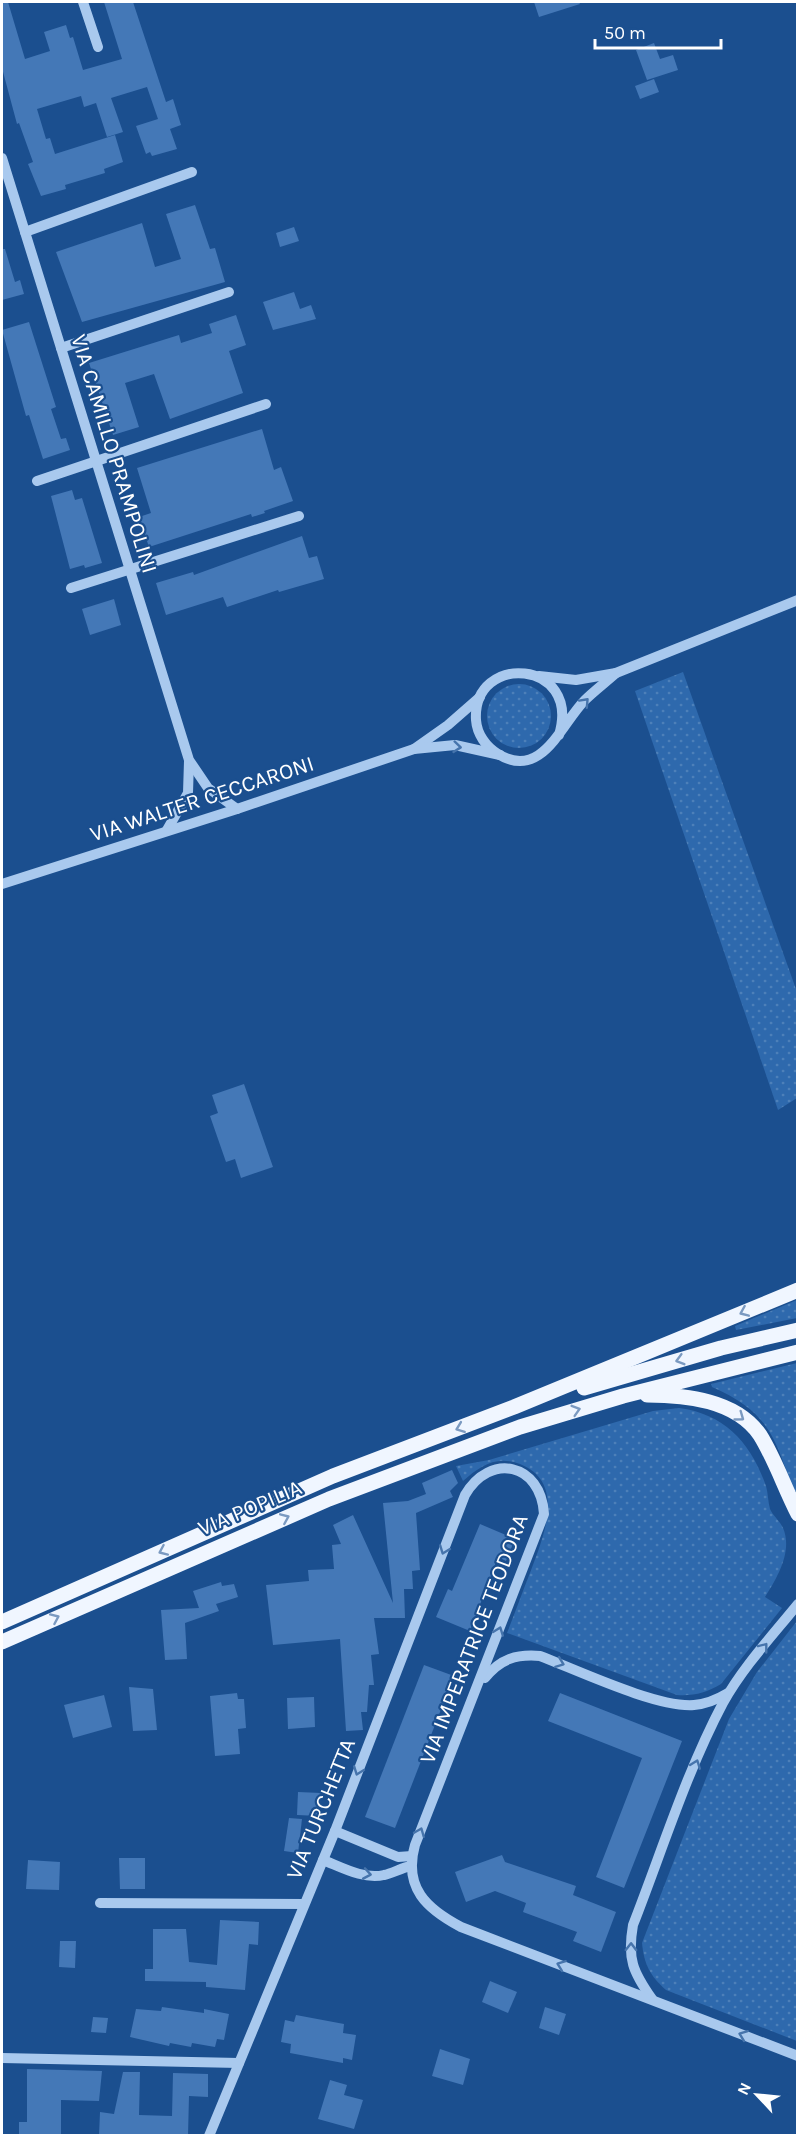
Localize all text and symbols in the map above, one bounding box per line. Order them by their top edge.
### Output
scale bar [595,12,721,50]
text: 50 m [604,22,646,44]
street label: VIA CAMILLO PRAMPOLINI [65,331,163,577]
one-way arrow [578,698,589,708]
one-way arrow [453,740,462,753]
street label: VIA WALTER CECCARONI [87,751,317,847]
one-way arrow [739,1305,750,1317]
one-way arrow [675,1353,686,1365]
one-way arrow [570,1405,581,1417]
one-way arrow [734,1410,745,1421]
one-way arrow [455,1421,466,1433]
street label: VIA POPILIA [194,1474,306,1541]
street label: VIA IMPERATRICE TEODORA [414,1510,534,1767]
one-way arrow [279,1513,290,1525]
one-way arrow [158,1543,169,1555]
one-way arrow [438,1544,451,1555]
one-way arrow [49,1613,60,1625]
one-way arrow [491,1626,504,1637]
one-way arrow [756,1643,767,1654]
one-way arrow [554,1656,565,1669]
street label: VIA TURCHETTA [281,1734,361,1883]
one-way arrow [689,1759,701,1770]
one-way arrow [353,1765,365,1776]
one-way arrow [413,1828,425,1839]
one-way arrow [362,1867,372,1880]
one-way arrow [624,1942,637,1951]
one-way arrow [556,1960,567,1972]
one-way arrow [738,2029,749,2042]
north arrow [727,2065,787,2125]
text: N [733,2079,755,2098]

